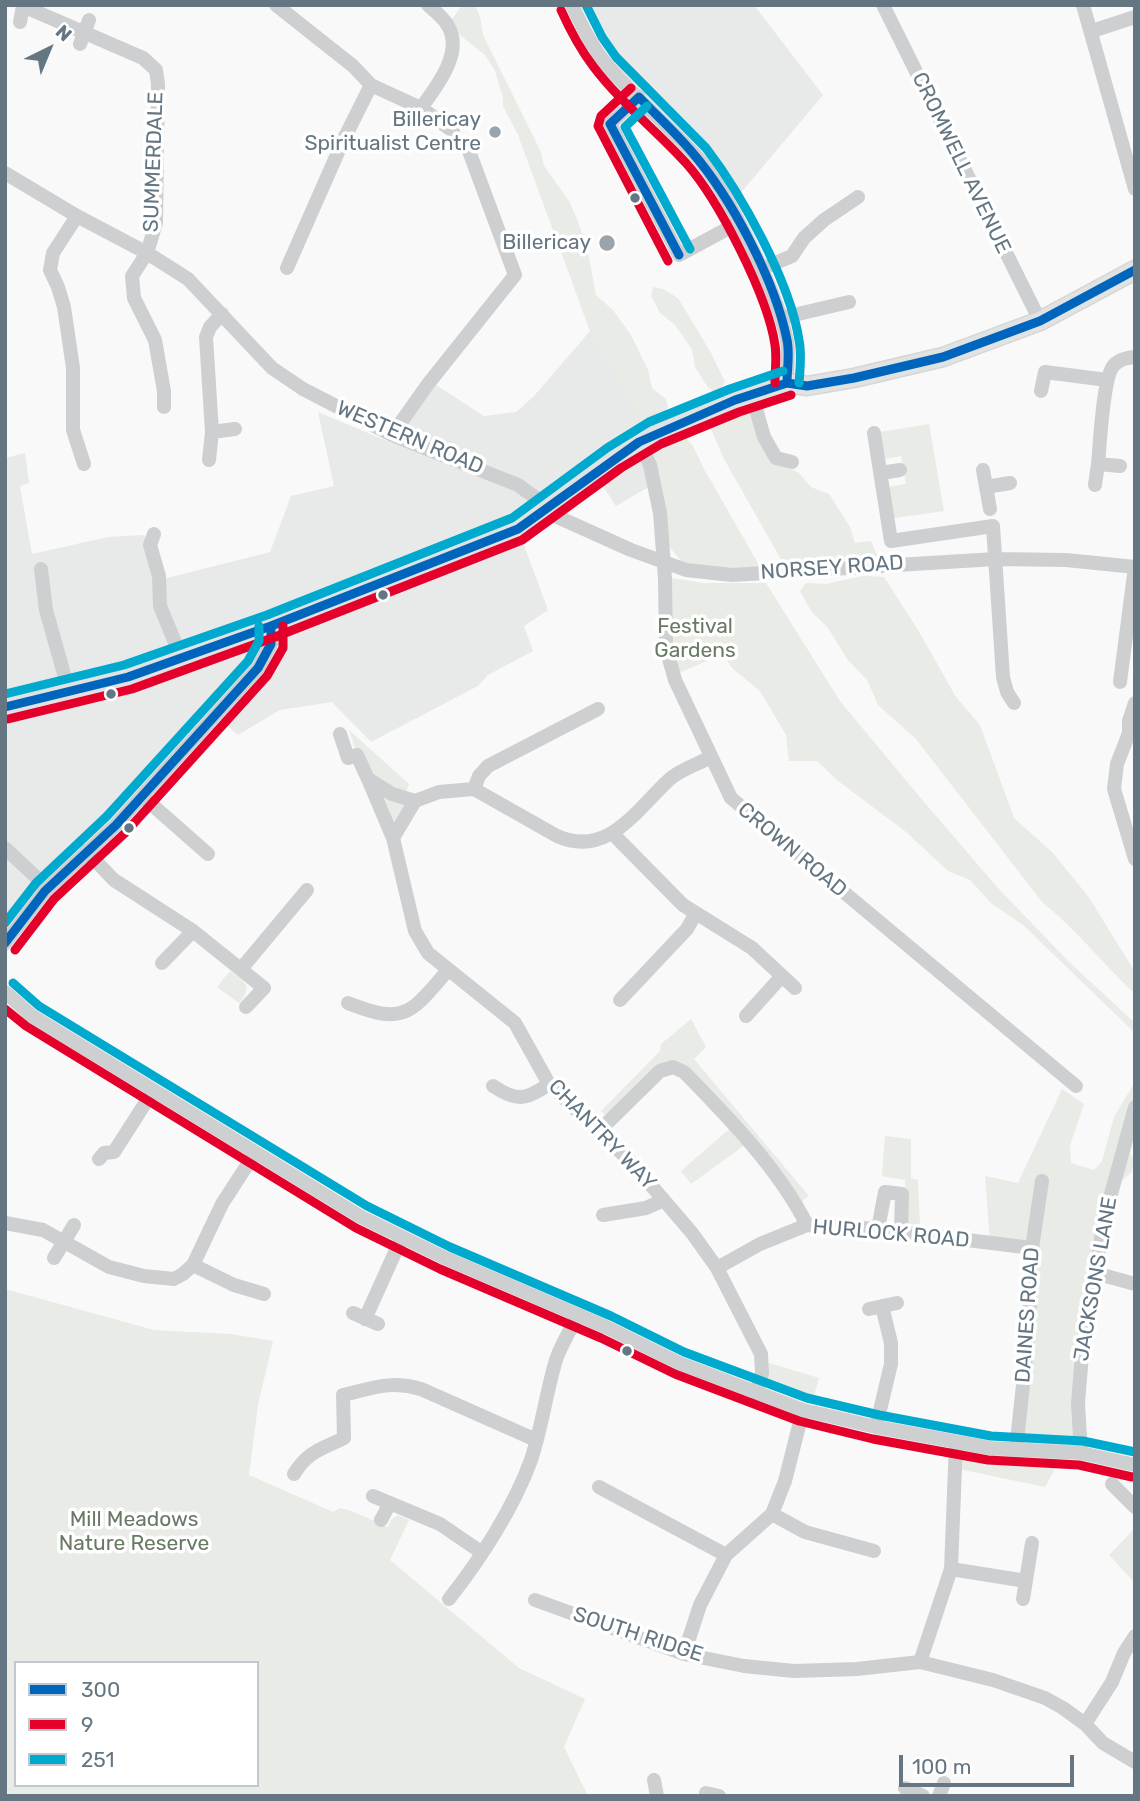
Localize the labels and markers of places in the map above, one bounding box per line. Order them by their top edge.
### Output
place label: Billericay Spiritualist Centre [305,107,481,157]
marker: Billericay Spiritualist Centre [487,124,503,140]
unlabelled marker [628,191,642,205]
place label: Billericay [502,230,591,256]
marker: Billericay [597,233,617,253]
unlabelled marker [376,588,390,602]
unlabelled marker [104,687,118,701]
unlabelled marker [122,821,136,835]
unlabelled marker [620,1344,634,1358]

